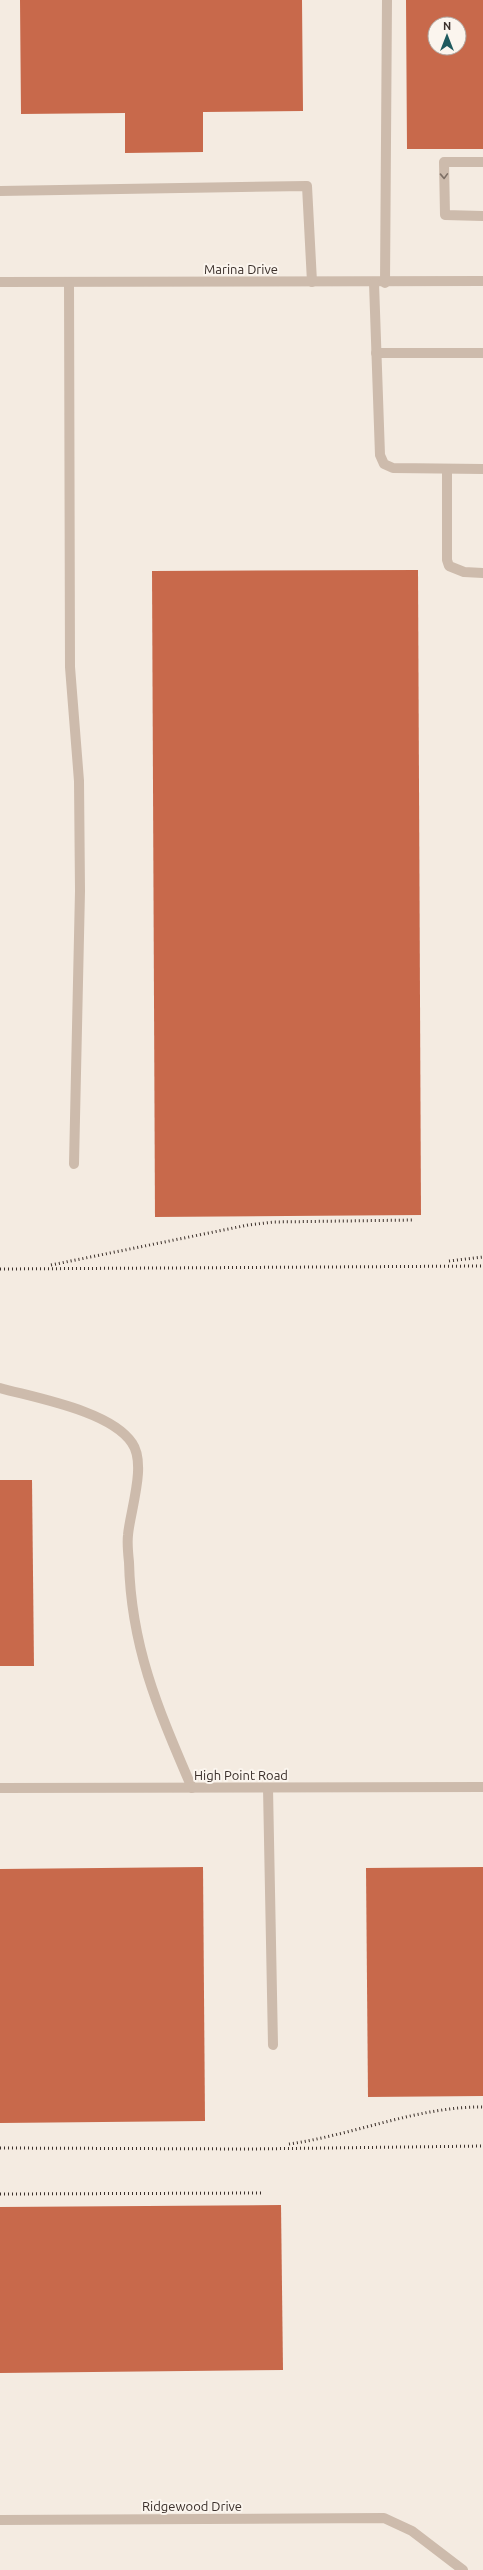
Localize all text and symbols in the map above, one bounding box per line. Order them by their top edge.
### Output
north arrow [427,16,467,56]
text: N [443,20,451,32]
one-way arrow [440,173,448,179]
street label: Marina Drive [204,262,278,276]
street label: High Point Road [194,1768,288,1782]
street label: Ridgewood Drive [142,2499,242,2513]

